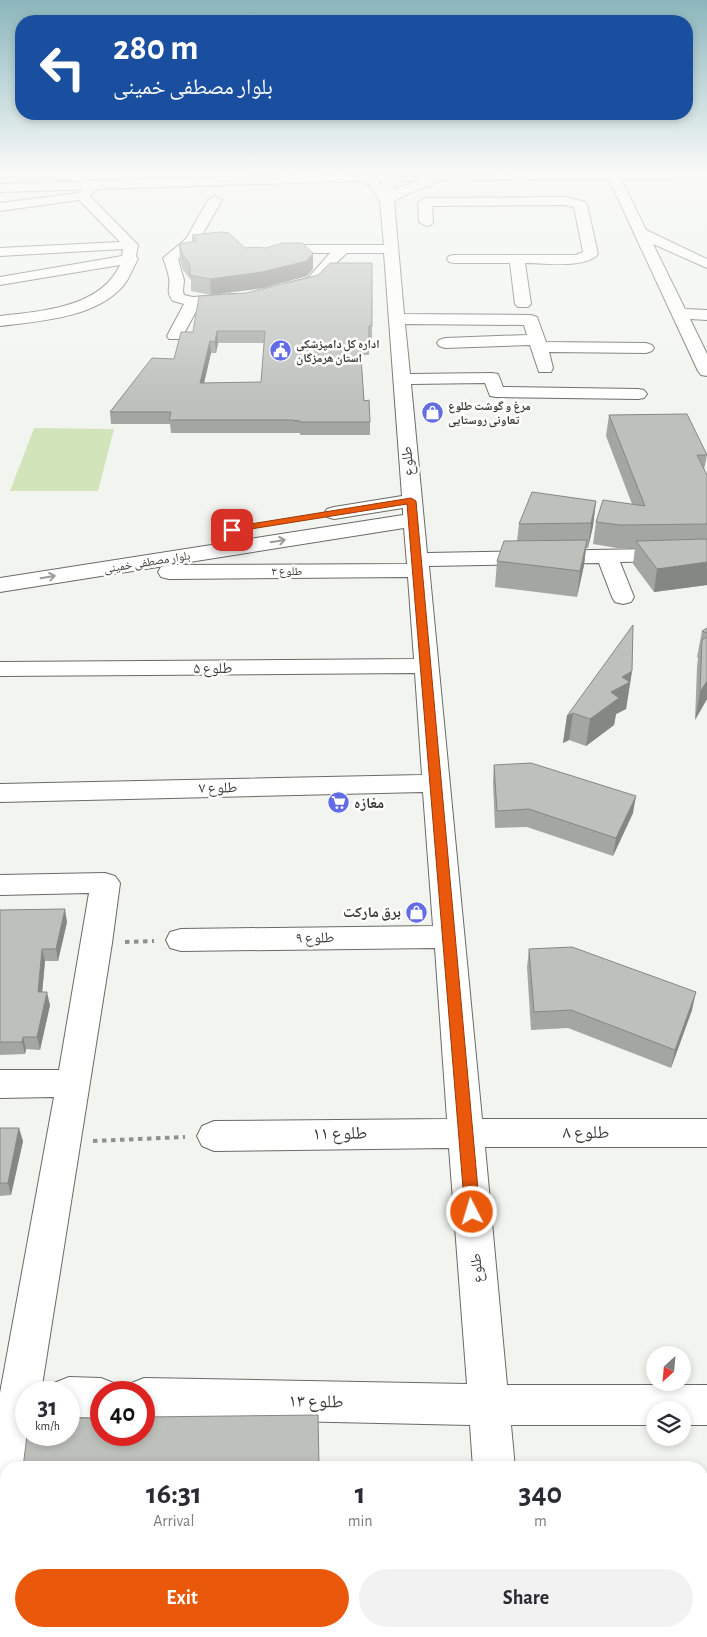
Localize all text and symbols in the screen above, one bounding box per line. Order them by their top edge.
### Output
text: 280 m [113,31,199,66]
icon: left [30,35,95,100]
text: بلوار مصطفی خمینی [113,76,273,98]
place label: اداره کل دامپزشکی استان هرمزگان [296,338,380,366]
public building icon: اداره کل دامپزشکی استان هرمزگان [268,339,292,363]
place label: مرغ و گوشت طلوع تعاونی روستایی [448,400,531,428]
shop icon: مرغ و گوشت طلوع تعاونی روستایی [420,401,444,425]
street label: طلوع [399,445,419,476]
pin [211,509,253,551]
icon: arrive [218,516,246,544]
one-way arrow [269,536,285,546]
street label: بلوار مصطفی خمینی [103,549,191,576]
street label: طلوع ۳ [271,565,303,579]
one-way arrow [40,572,56,582]
street label: طلوع ۵ [194,661,233,678]
street label: طلوع ۷ [198,780,238,798]
supermarket icon: مغازه [326,791,350,815]
place label: مغازه [354,796,384,811]
shop icon: برق مارکت [405,900,429,924]
place label: برق مارکت [343,905,401,921]
street label: طلوع ۹ [295,930,335,948]
street label: طلوع ۸ [563,1124,609,1143]
street label: طلوع ۱۱ [312,1125,368,1144]
position arrow [445,1185,497,1237]
street label: طلوع [468,1252,488,1283]
north arrow [646,1346,691,1391]
map controls [646,1346,691,1446]
speed limit sign: 40 [90,1381,155,1446]
street label: طلوع ۱۳ [288,1393,344,1412]
text: 31 [38,1395,57,1420]
button: layers [646,1401,691,1446]
text: km/h [35,1420,60,1432]
text: 16:31 [146,1479,202,1509]
text: 1 [355,1479,366,1509]
text: 340 [518,1479,562,1509]
text: Arrival [153,1513,194,1529]
text: min [348,1513,373,1529]
text: m [534,1513,547,1529]
button: Exit [15,1569,349,1627]
button: Share [359,1569,693,1627]

